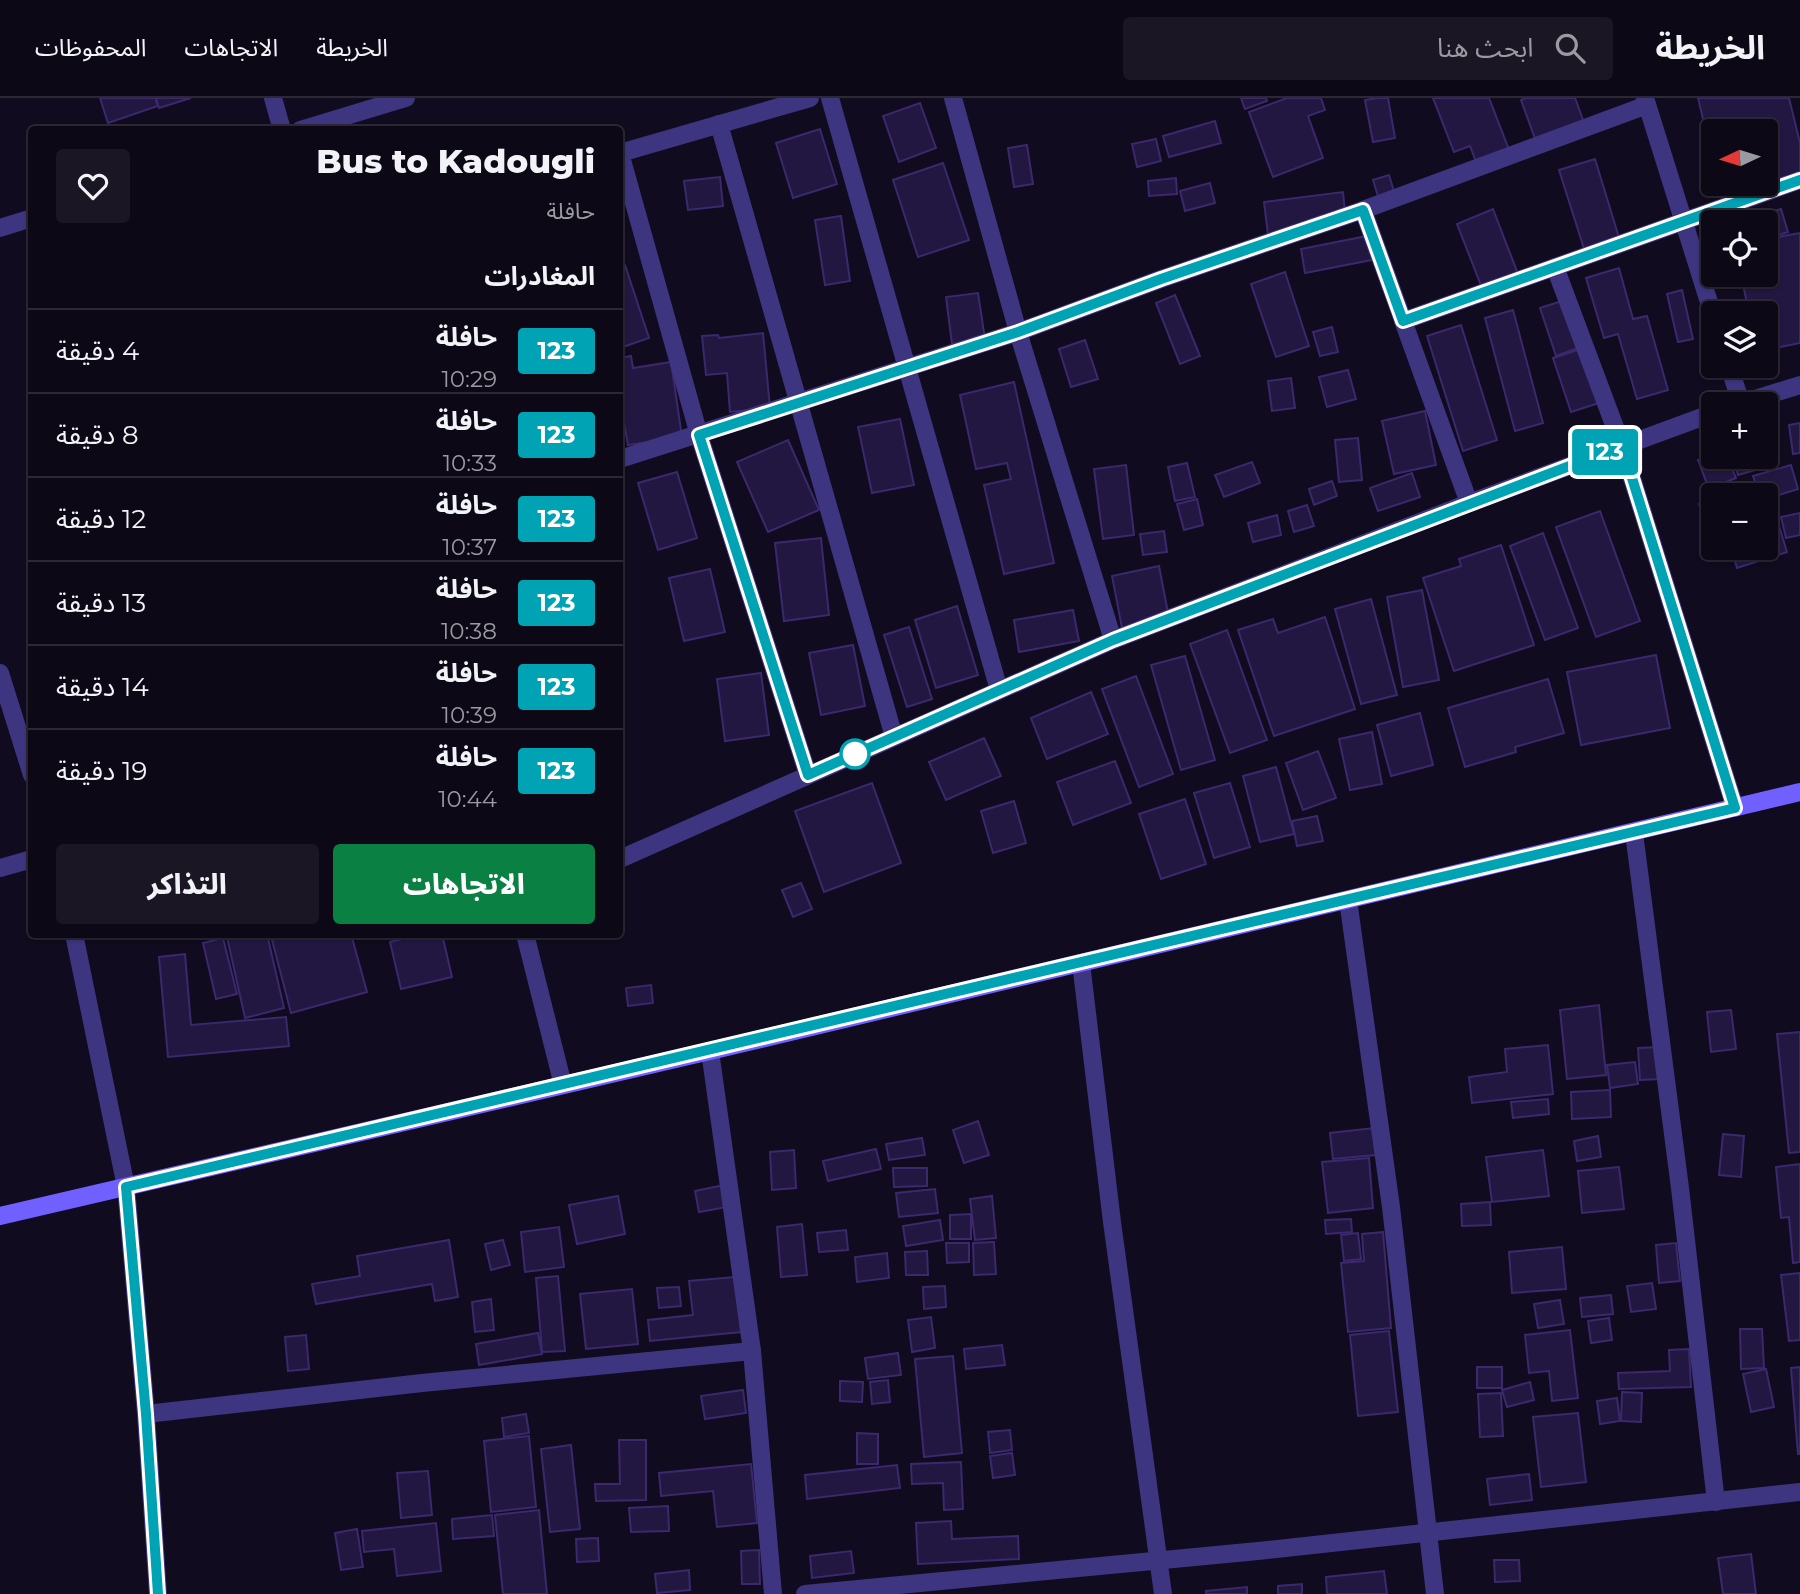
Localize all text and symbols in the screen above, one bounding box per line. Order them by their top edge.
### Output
search box [1123,17,1613,80]
text: الخريطة [1655,27,1765,67]
icon: search [1551,29,1589,67]
text: ابحث هنا [1437,32,1533,64]
text: المحفوظات [35,33,146,62]
text: الاتجاهات [184,33,278,62]
text: الخريطة [316,33,388,62]
north arrow [1701,119,1778,196]
map controls [1701,119,1778,560]
text: Bus to Kadougli [316,141,595,181]
button: heart [56,149,130,223]
text: حافلة [546,197,595,225]
button: locate [1701,210,1778,287]
text: المغادرات [484,260,595,292]
button: layers [1701,301,1778,378]
text: حافلة [436,321,497,353]
text: 4 دقيقة [56,335,139,367]
text: 123 [538,336,575,365]
text: 10:29 [442,365,497,393]
button: + [1701,392,1778,469]
text: حافلة [436,405,497,437]
text: 8 دقيقة [56,419,139,451]
text: 123 [538,420,575,449]
line badge: 123 [1565,429,1645,475]
text: 123 [1586,437,1624,466]
text: 10:33 [443,449,497,477]
button: − [1701,483,1778,560]
text: حافلة [436,489,497,521]
text: 12 دقيقة [56,503,146,535]
text: 123 [538,504,575,533]
text: 10:37 [442,533,497,561]
text: حافلة [436,573,497,605]
text: 13 دقيقة [56,587,146,619]
text: 123 [538,588,575,617]
text: 10:38 [441,617,497,645]
text: حافلة [436,657,497,689]
text: 14 دقيقة [56,671,149,703]
text: 123 [538,672,575,701]
text: 10:39 [442,701,497,729]
unlabelled marker [840,739,870,769]
text: حافلة [436,741,497,773]
text: 19 دقيقة [56,755,147,787]
text: 123 [538,756,575,785]
text: 10:44 [438,785,497,813]
button: التذاكر [56,844,319,924]
button: الاتجاهات [333,844,595,924]

